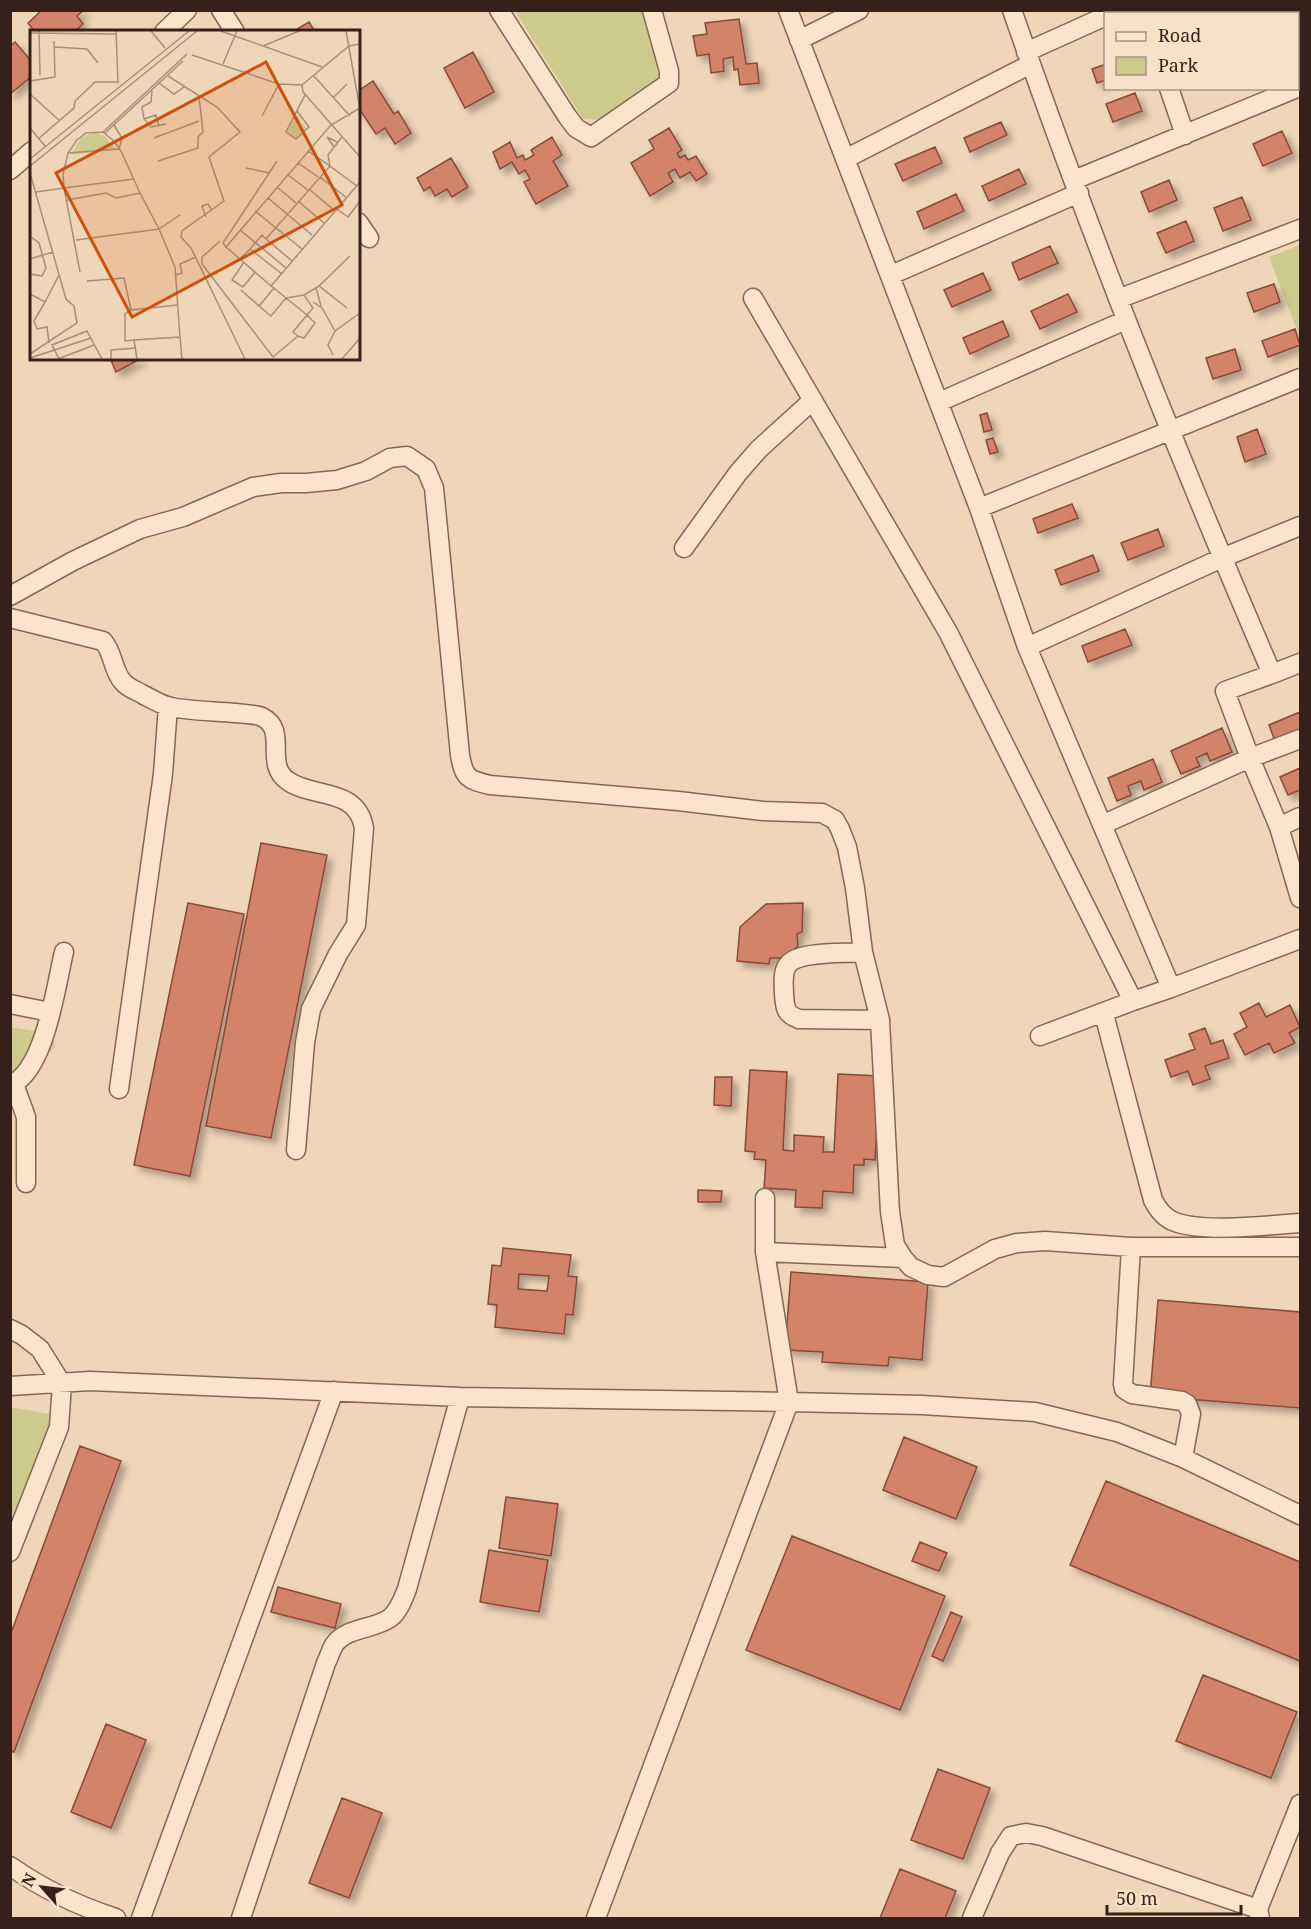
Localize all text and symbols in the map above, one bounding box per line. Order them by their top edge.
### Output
legend [1104,12,1299,90]
text: Road [1158,23,1201,47]
inset map [30,30,360,360]
text: Park [1158,53,1198,77]
north arrow [12,1857,72,1917]
text: N [16,1869,42,1891]
scale bar [1107,1878,1240,1916]
text: 50 m [1116,1886,1158,1910]

